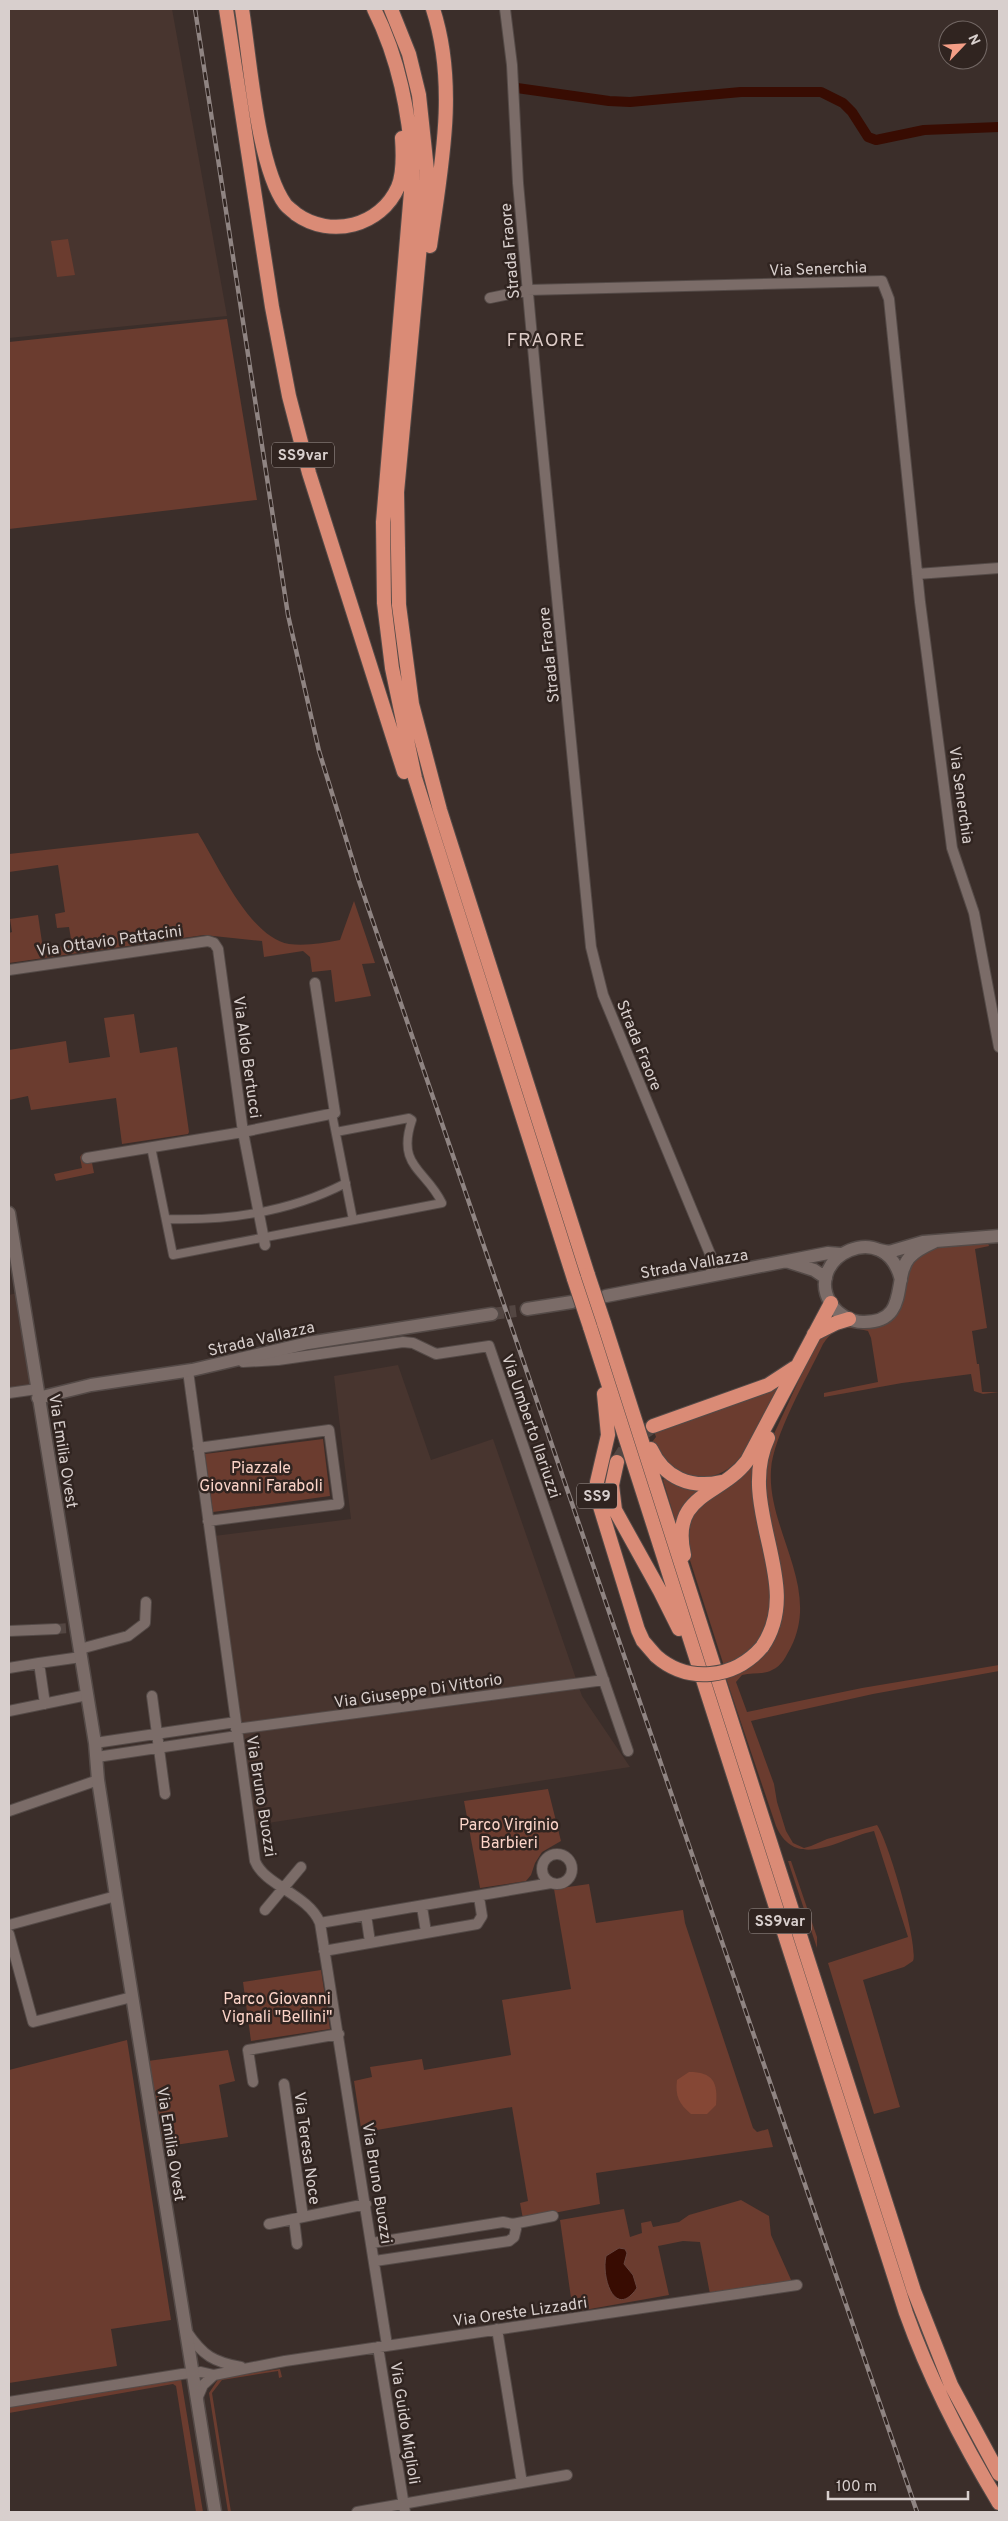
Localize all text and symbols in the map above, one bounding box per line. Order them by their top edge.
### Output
north arrow [938,20,988,70]
text: N [964,32,983,48]
street label: Strada Fraore [497,202,525,300]
street label: Via Senerchia [769,258,867,282]
district label: FRAORE [506,329,586,353]
road number: SS9var [272,442,334,468]
street label: Strada Fraore [535,606,565,704]
street label: Via Senerchia [943,745,977,845]
street label: Via Ottavio Pattacini [35,922,183,962]
street label: Via Aldo Bertucci [228,995,265,1120]
street label: Strada Fraore [611,997,665,1094]
street label: Strada Vallazza [639,1246,750,1284]
street label: Strada Vallazza [206,1318,317,1362]
street label: Via Umberto Ilariuzzi [496,1352,564,1501]
street label: Via Emilia Ovest [43,1393,81,1510]
park label: Piazzale Giovanni Faraboli [199,1459,323,1497]
road number: SS9 [577,1484,617,1508]
street label: Via Giuseppe Di Vittorio [333,1670,504,1714]
street label: Via Bruno Buozzi [241,1734,280,1858]
park label: Parco Virginio Barbieri [459,1816,559,1854]
road number: SS9var [749,1908,811,1934]
park label: Parco Giovanni Vignali "Bellini" [222,1990,332,2028]
street label: Via Emilia Ovest [151,2086,189,2203]
street label: Via Teresa Noce [288,2091,324,2206]
street label: Via Bruno Buozzi [357,2121,396,2245]
street label: Via Oreste Lizzadri [452,2294,589,2332]
street label: Via Guido Miglioli [384,2361,424,2486]
scale bar [828,2468,968,2500]
text: 100 m [836,2478,877,2497]

